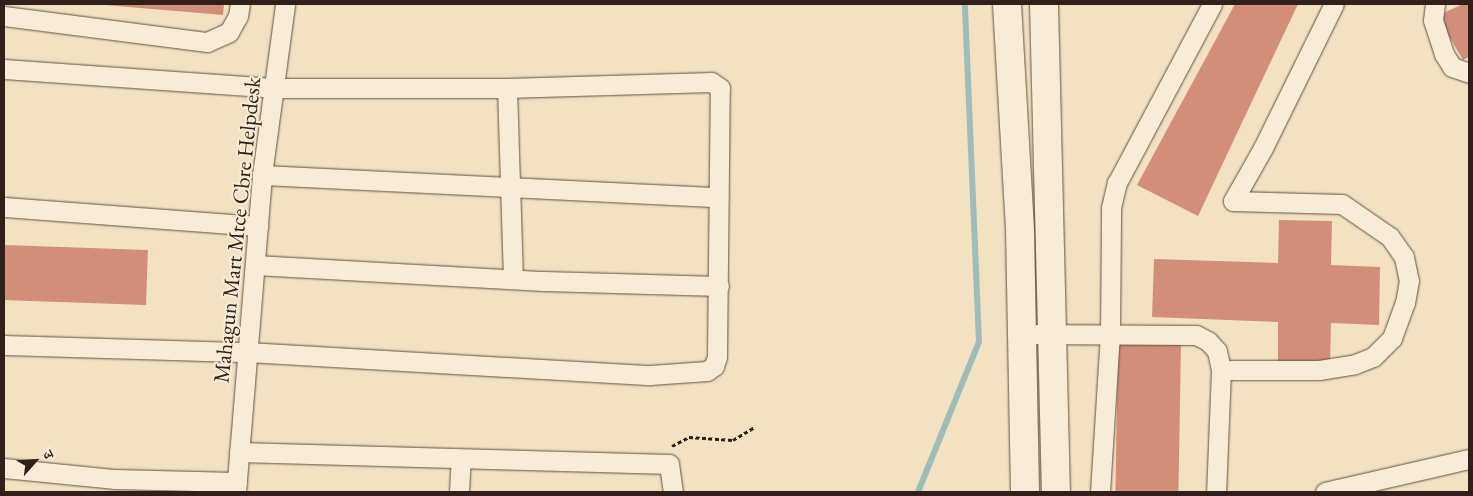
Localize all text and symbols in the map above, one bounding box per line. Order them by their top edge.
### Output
street label: Mahagun Mart Mtce Cbre Helpdesk [208,76,266,384]
north arrow [10,436,60,486]
text: उ [39,447,58,462]

